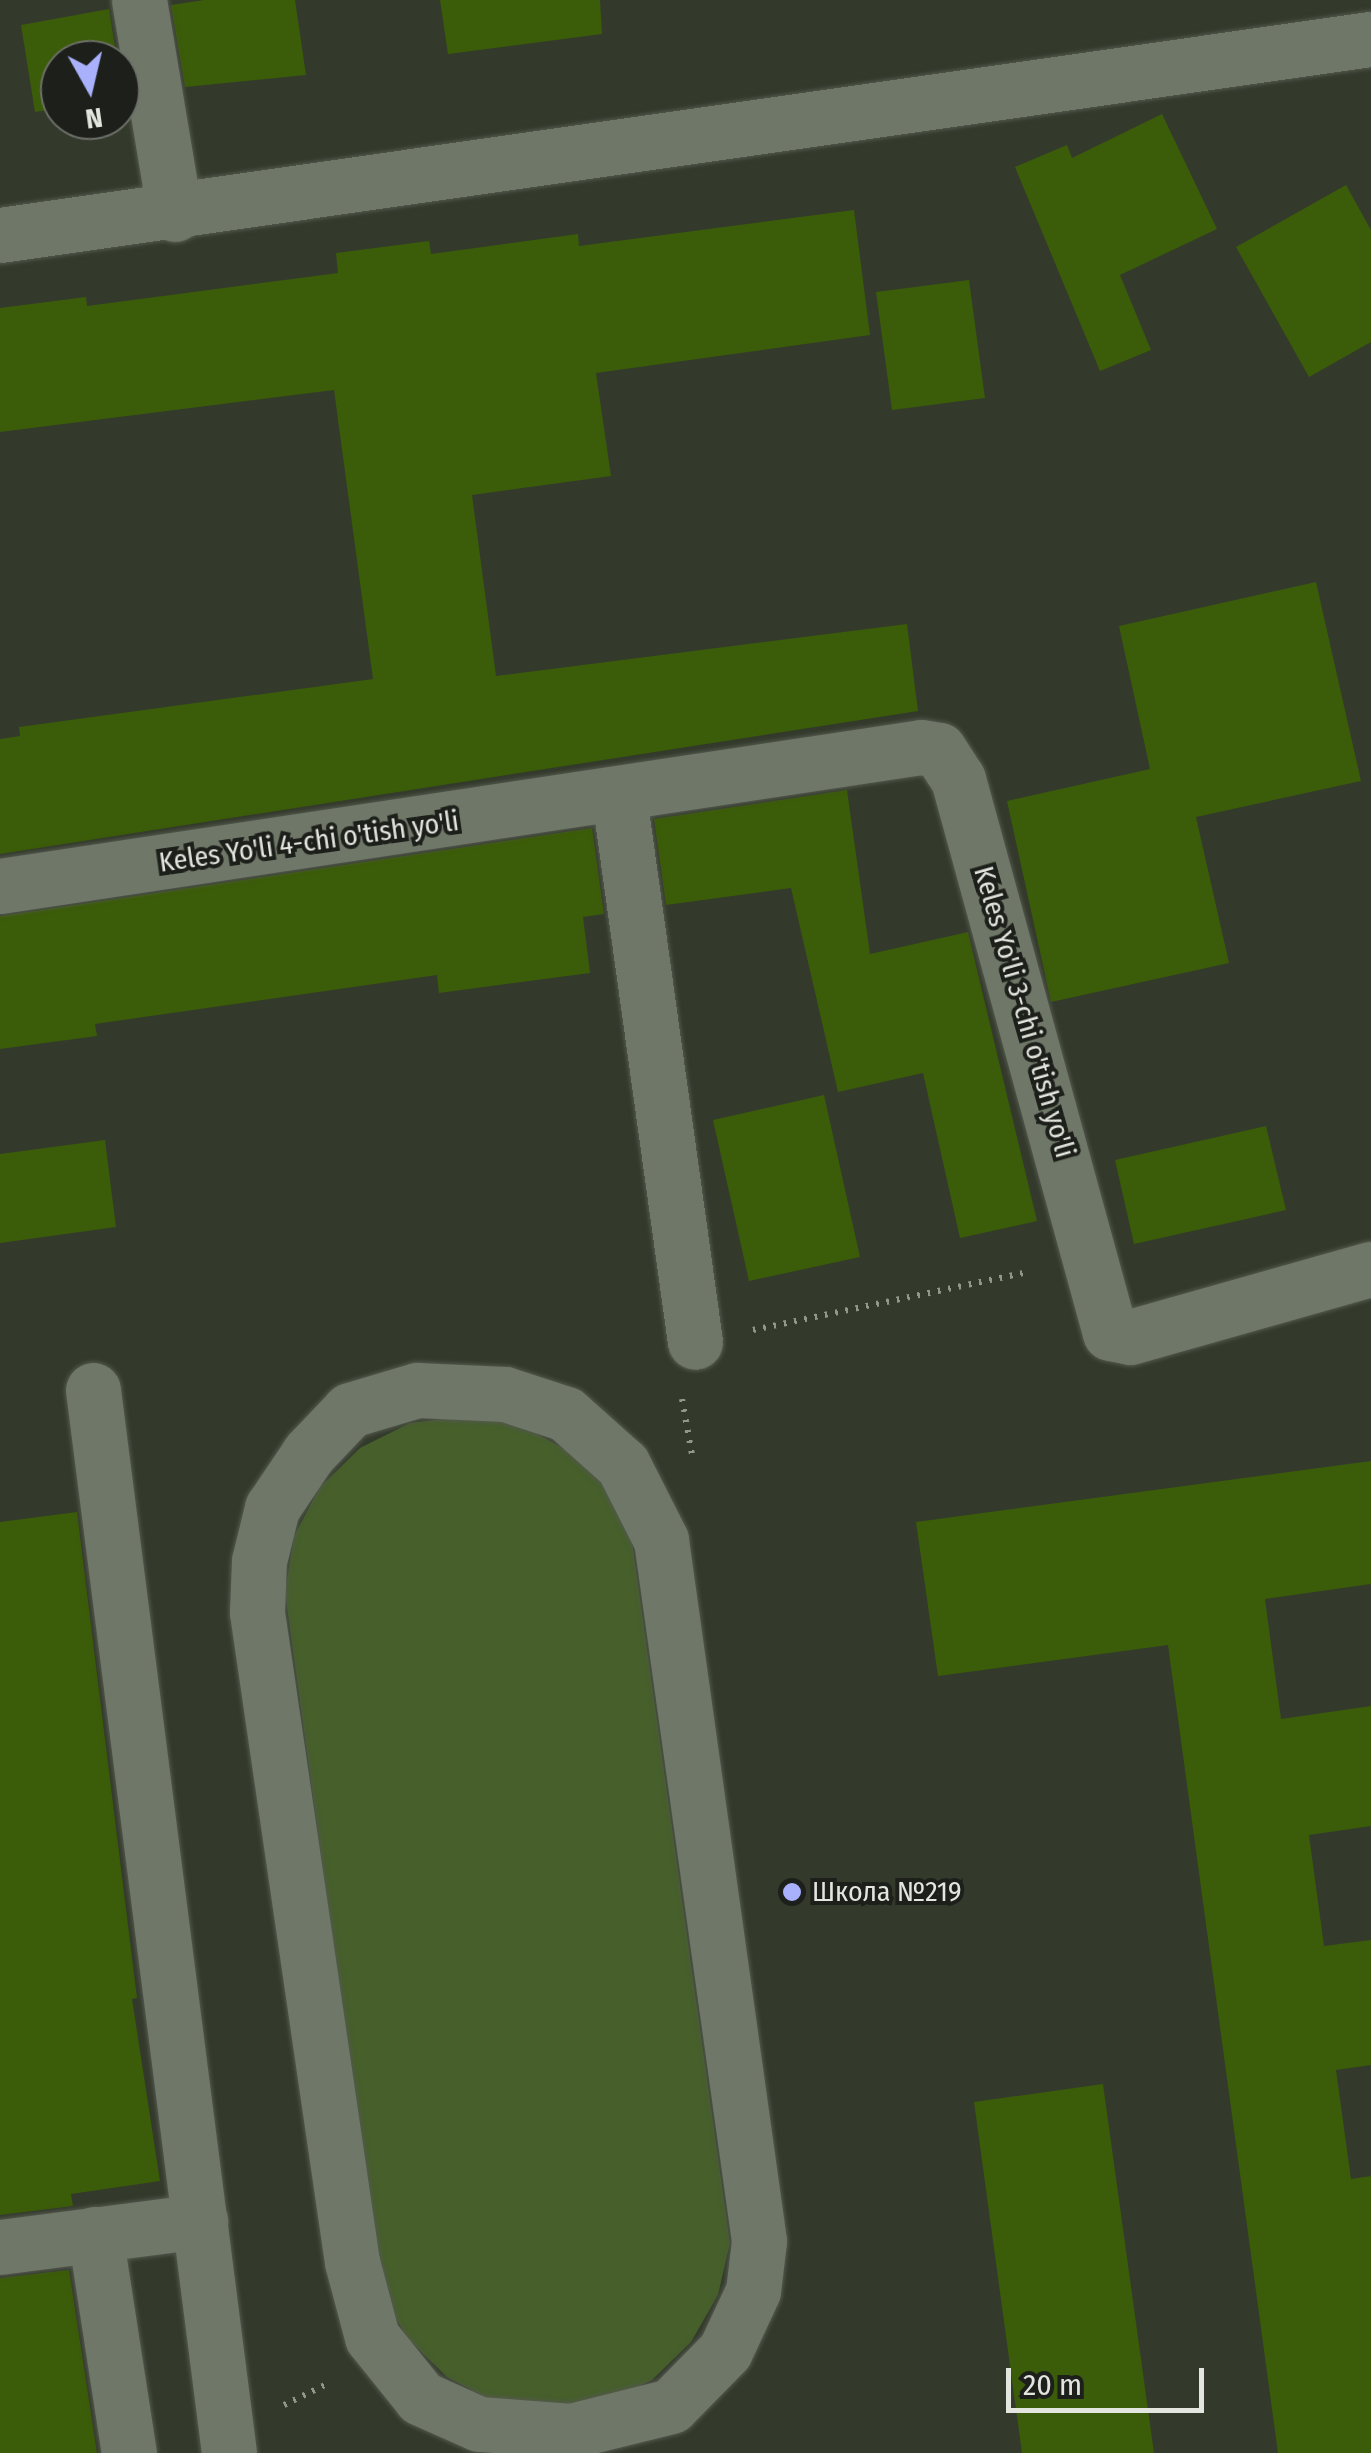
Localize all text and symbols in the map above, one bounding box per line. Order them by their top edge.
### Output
north arrow [40,40,140,140]
text: N [83,101,105,136]
street label: Keles Yo'li 4-chi o'tish yo'li [157,804,461,880]
street label: Keles Yo'li 3-chi o'tish yo'li [966,862,1082,1162]
place label: Школа №219 [812,1875,962,1909]
marker: Школа №219 [781,1881,803,1903]
scale bar [1011,2348,1208,2410]
text: 20 m [1023,2367,1082,2403]

